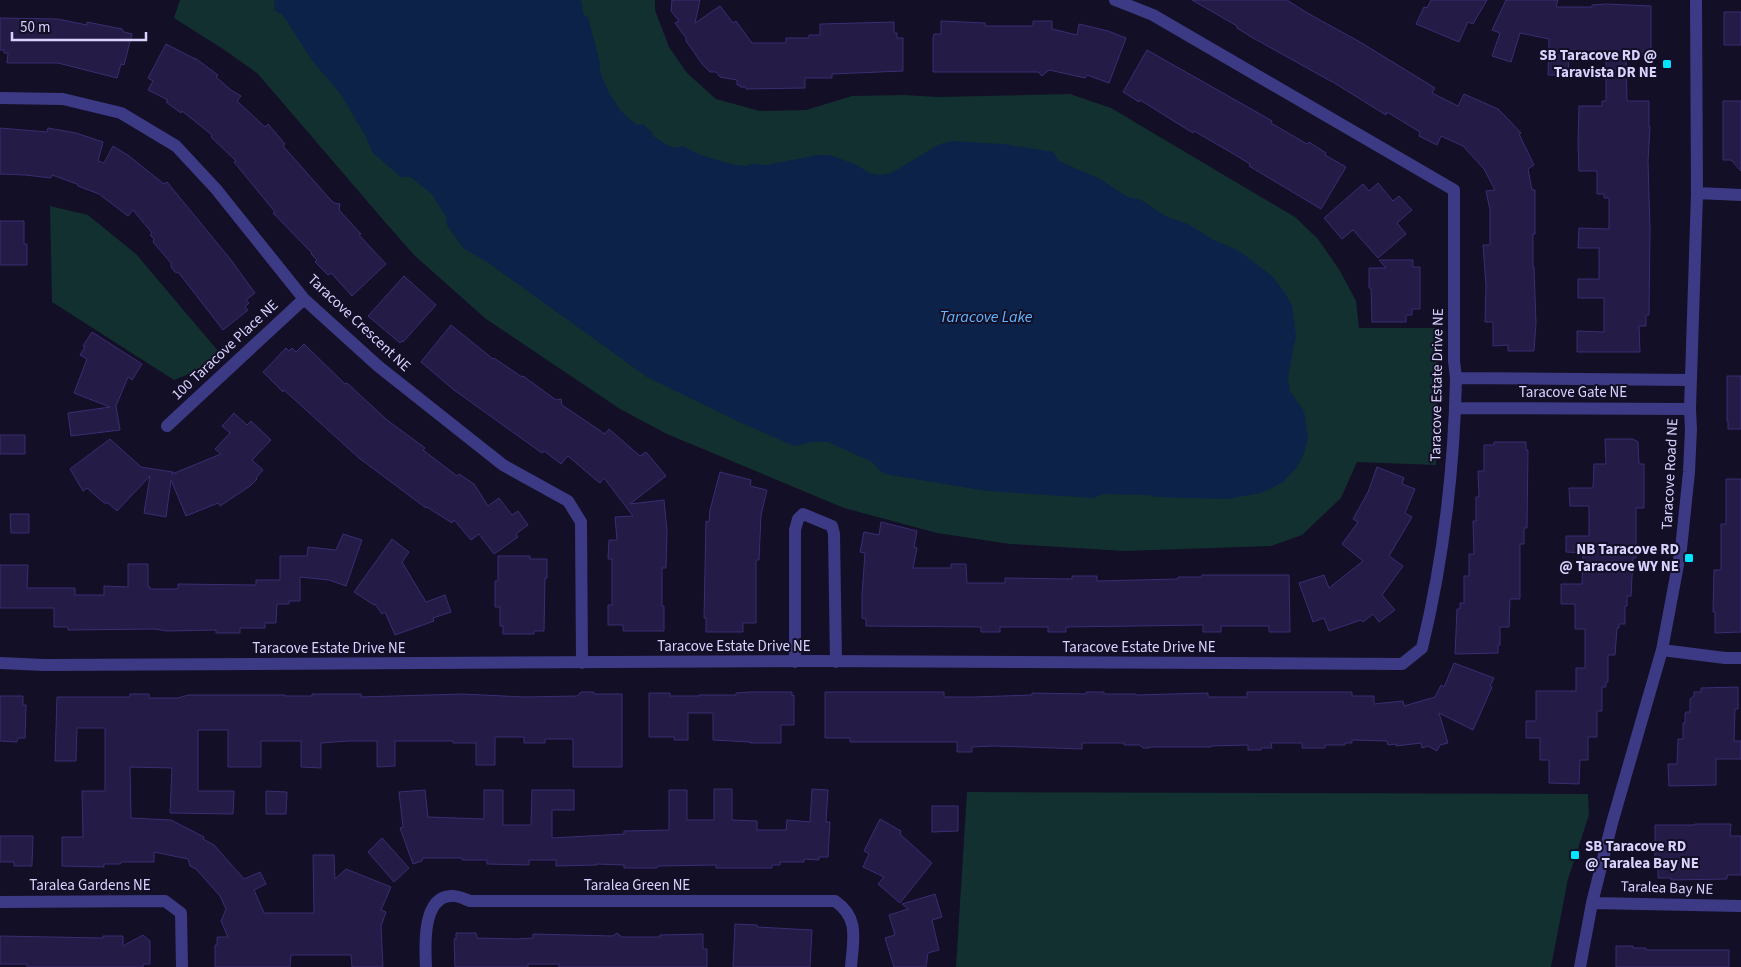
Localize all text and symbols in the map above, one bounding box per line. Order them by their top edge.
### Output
scale bar [12,10,146,42]
text: 50 m [20,17,50,38]
place label: SB Taracove RD @ Taravista DR NE [1539,45,1657,83]
marker: SB Taracove RD @ Taravista DR NE [1661,58,1673,70]
street label: Taracove Crescent NE [303,270,415,376]
street label: 100 Taracove Place NE [167,295,283,405]
water label: Taracove Lake [939,306,1033,328]
street label: Taracove Estate Drive NE [1425,308,1449,462]
street label: Taracove Gate NE [1519,382,1627,403]
street label: Taracove Road NE [1657,418,1683,530]
place label: NB Taracove RD @ Taracove WY NE [1559,539,1679,577]
marker: NB Taracove RD @ Taracove WY NE [1683,552,1695,564]
street label: Taracove Estate Drive NE [657,636,811,657]
street label: Taracove Estate Drive NE [1062,637,1216,658]
street label: Taracove Estate Drive NE [252,638,406,659]
place label: SB Taracove RD @ Taralea Bay NE [1585,836,1699,874]
marker: SB Taracove RD @ Taralea Bay NE [1569,849,1581,861]
street label: Taralea Gardens NE [29,875,151,896]
street label: Taralea Green NE [584,875,690,896]
street label: Taralea Bay NE [1620,876,1714,900]

